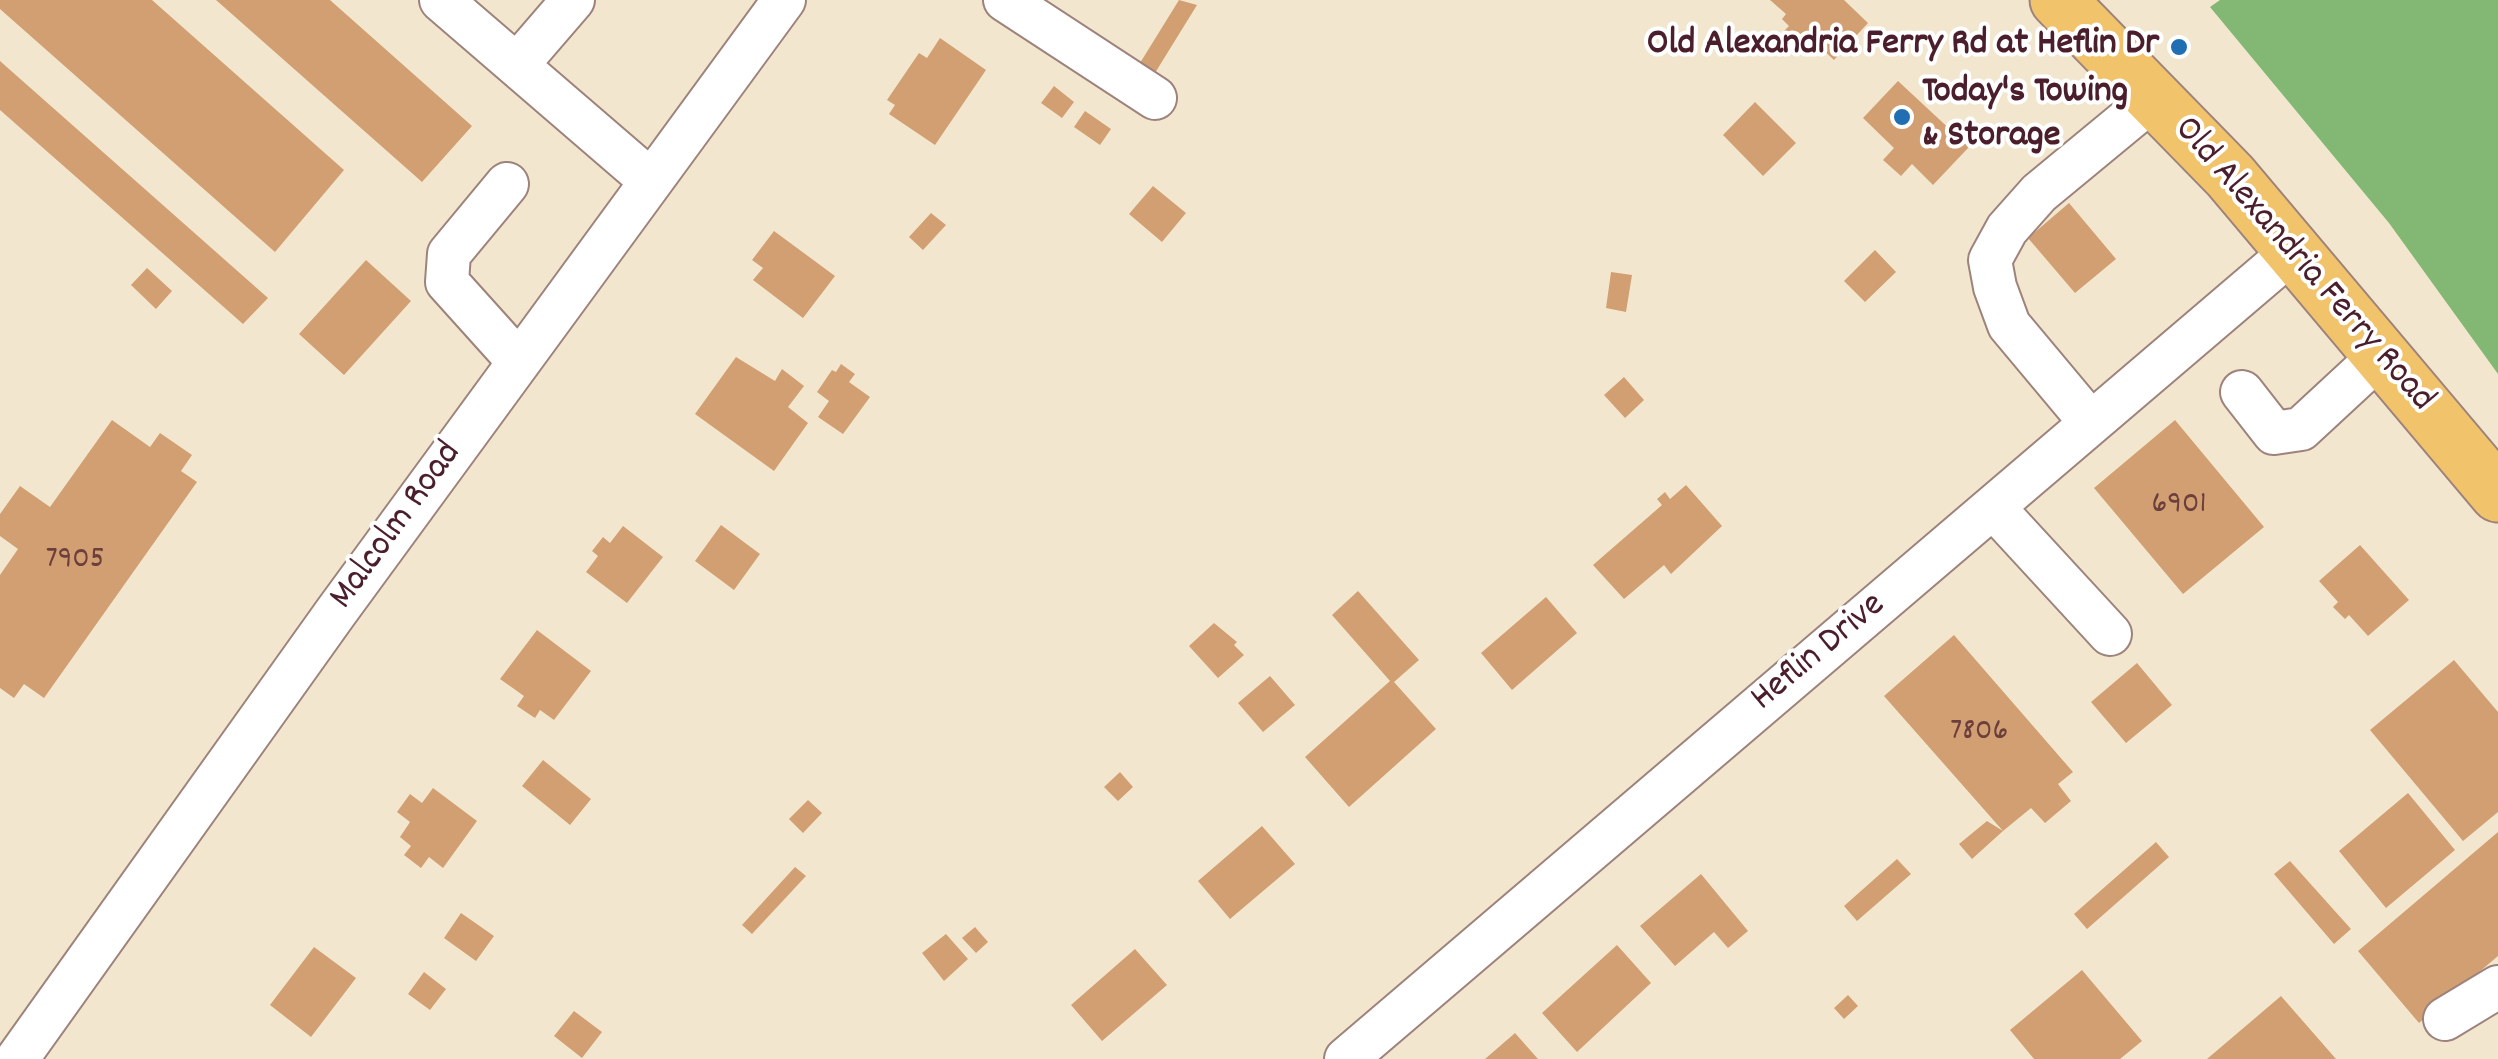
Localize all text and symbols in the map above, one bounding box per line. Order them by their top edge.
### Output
place label: Old Alexandria Ferry Rd at Heflin Dr [1647,24,2159,70]
marker: Old Alexandria Ferry Rd at Heflin Dr [2168,36,2190,58]
place label: Today's Towing & Storage [1922,72,2128,162]
marker: Today's Towing & Storage [1891,106,1913,128]
street label: Old Alexandria Ferry Road [2162,109,2442,423]
street label: Malcolm Road [322,434,474,620]
house number: 6901 [2152,488,2206,526]
house number: 7905 [45,543,105,581]
street label: Heflin Drive [1743,585,1897,723]
house number: 7806 [1950,715,2008,753]

